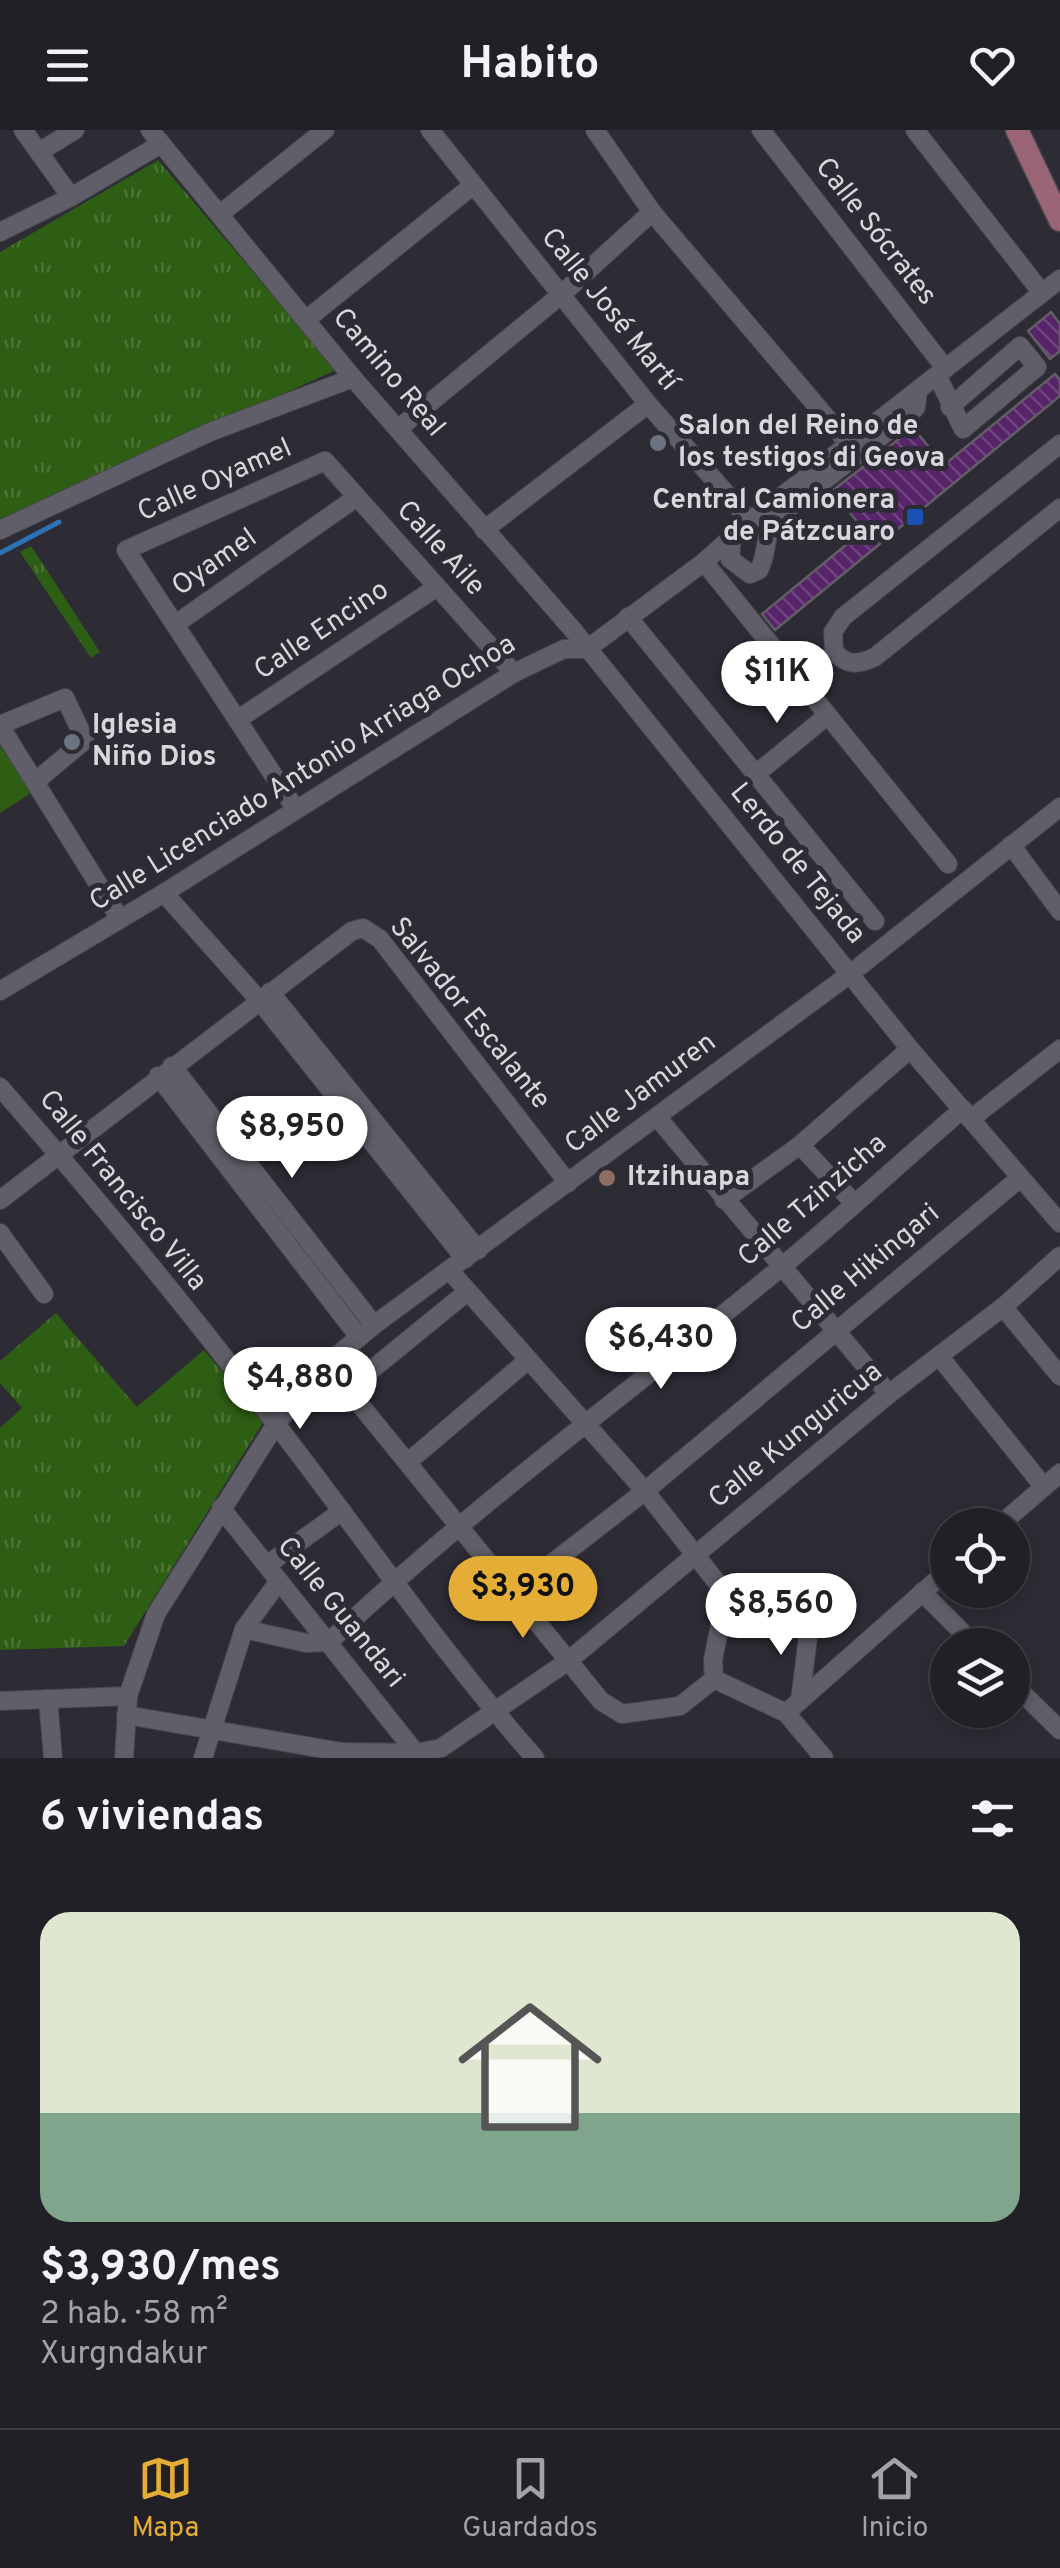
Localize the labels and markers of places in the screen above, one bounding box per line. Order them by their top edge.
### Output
place label: Salon del Reino de los testigos di Geova [678,409,945,477]
marker: Salon del Reino de los testigos di Geova [647,432,669,454]
place label: Central Camionera de Pátzcuaro [652,483,895,551]
marker: Central Camionera de Pátzcuaro [904,506,926,528]
pin: $11K [718,641,836,726]
place label: Iglesia Niño Dios [92,708,217,776]
marker: Iglesia Niño Dios [61,731,83,753]
pin: $8,950 [211,1096,373,1181]
place label: Itzihuapa [627,1160,750,1196]
marker: Itzihuapa [596,1167,618,1189]
pin: $6,430 [580,1307,742,1392]
pin: $4,880 [219,1347,381,1432]
pin: $3,930 [442,1556,604,1641]
pin: $8,560 [700,1573,862,1658]

